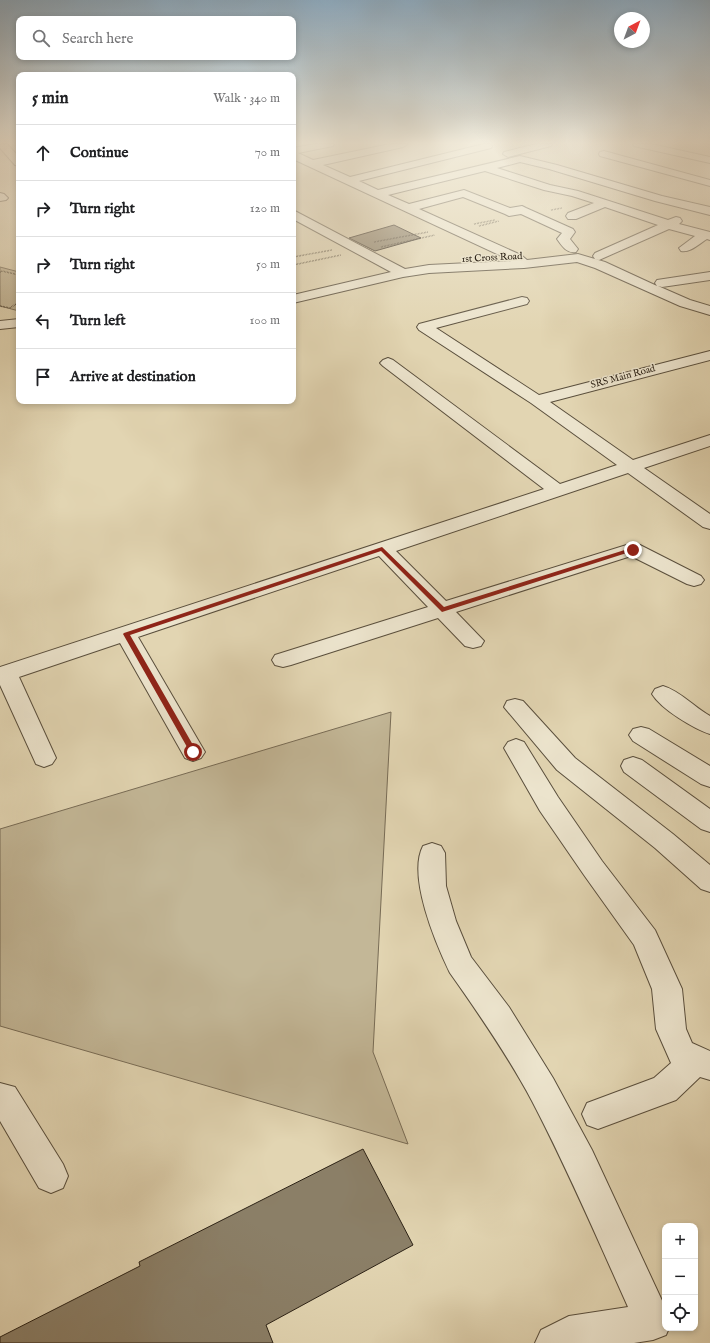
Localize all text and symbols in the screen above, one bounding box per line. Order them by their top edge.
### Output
north arrow [614,12,650,48]
search box [16,16,296,60]
icon: search [30,27,52,49]
text: Search here [62,29,133,48]
text: 5 min [32,88,69,109]
text: Walk · 340 m [213,90,280,107]
icon: ahead [32,142,54,164]
text: Continue [70,143,128,162]
text: 70 m [255,144,280,161]
icon: right [32,198,54,220]
text: Turn right [70,199,135,218]
text: 120 m [250,200,280,217]
street label: 1st Cross Road [461,250,523,266]
icon: right [32,254,54,276]
text: Turn right [70,255,135,274]
text: 50 m [256,256,280,273]
icon: left [32,310,54,332]
text: Turn left [70,311,126,330]
text: 100 m [250,312,280,329]
street label: SRS Main Road [589,362,657,392]
icon: arrive [32,366,54,388]
text: Arrive at destination [70,367,196,386]
route end [624,541,642,559]
route start [184,743,202,761]
map controls [662,1223,698,1331]
button: + [662,1223,698,1259]
button: − [662,1259,698,1295]
button: locate [662,1295,698,1331]

